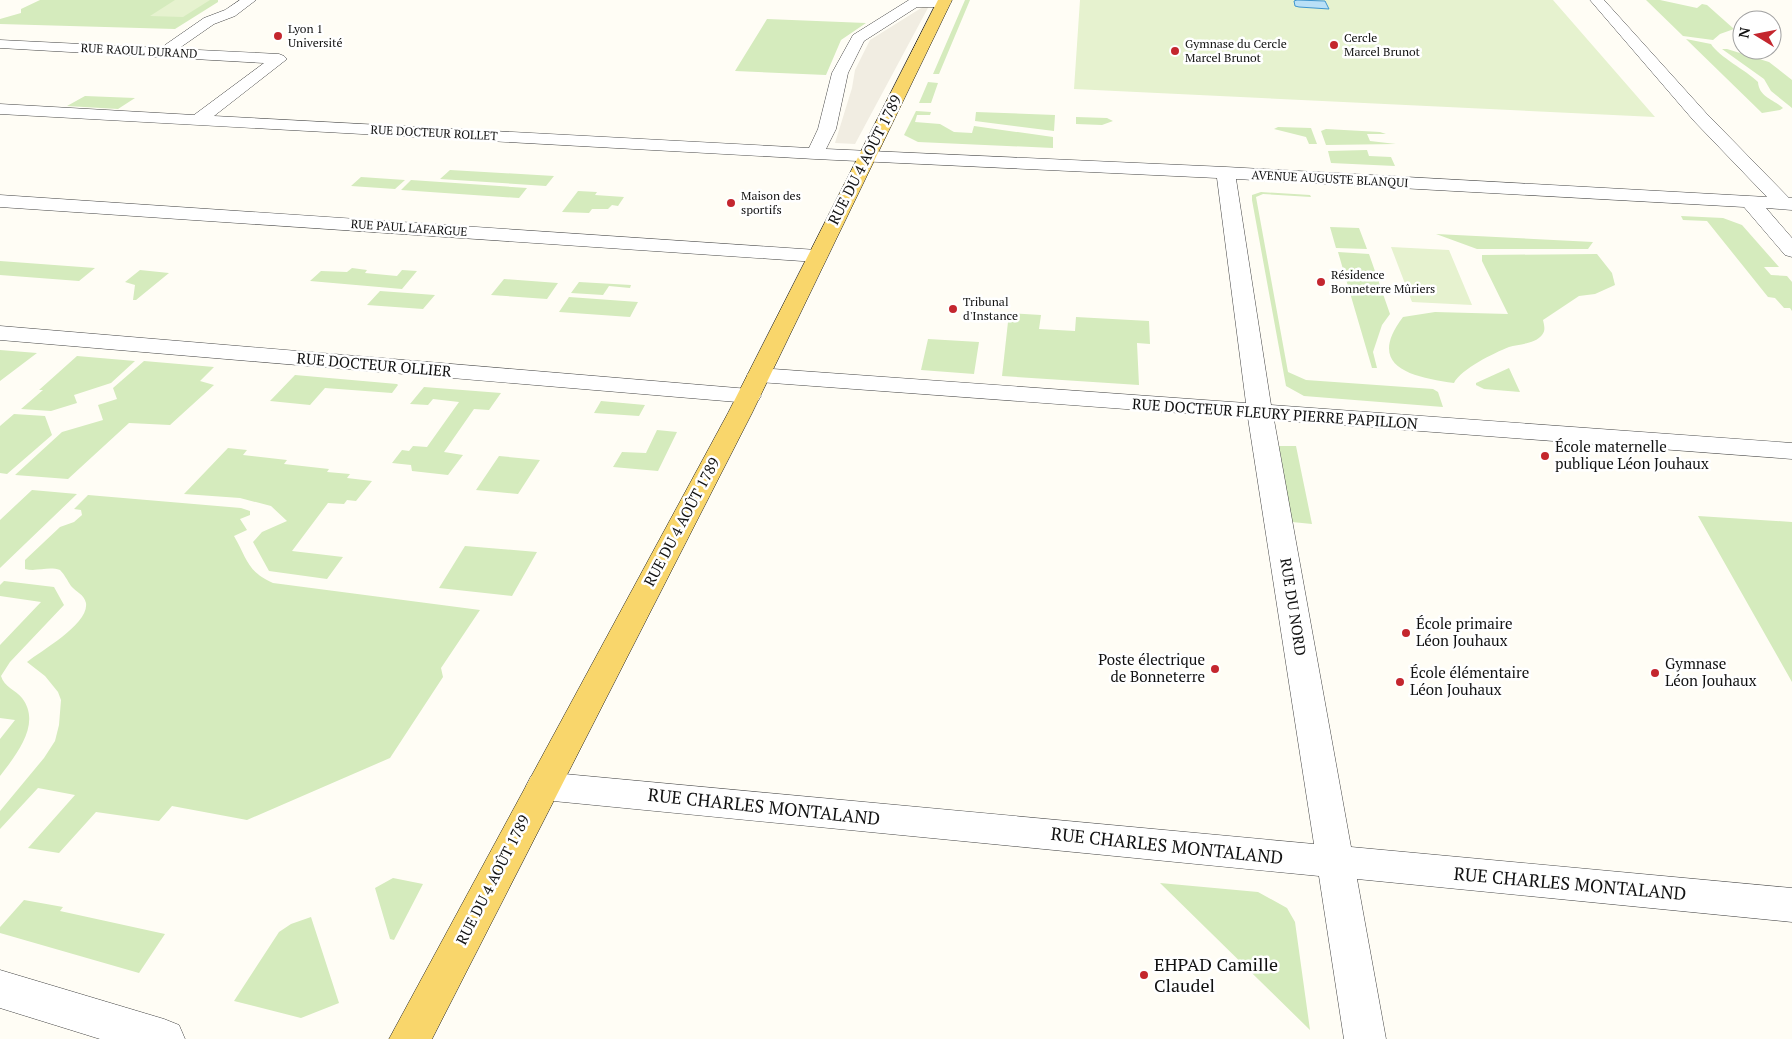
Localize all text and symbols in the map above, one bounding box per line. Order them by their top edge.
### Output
north arrow [1732,10,1782,60]
place label: Lyon 1 Université [288,21,343,50]
text: N [1733,25,1754,40]
marker: Lyon 1 Université [272,30,284,42]
place label: Cercle Marcel Brunot [1344,30,1421,59]
place label: Gymnase du Cercle Marcel Brunot [1185,36,1287,65]
marker: Cercle Marcel Brunot [1328,39,1340,51]
street label: RUE RAOUL DURAND [80,40,198,61]
marker: Gymnase du Cercle Marcel Brunot [1169,45,1181,57]
street label: RUE DU 4 AOÛT 1789 [823,91,906,228]
street label: RUE DOCTEUR ROLLET [370,122,499,143]
street label: AVENUE AUGUSTE BLANQUI [1251,167,1409,190]
place label: Maison des sportifs [741,188,801,217]
marker: Maison des sportifs [725,197,737,209]
street label: RUE PAUL LAFARGUE [350,216,468,239]
place label: Résidence Bonneterre Mûriers [1331,267,1435,296]
marker: Résidence Bonneterre Mûriers [1315,276,1327,288]
place label: Tribunal d'Instance [963,294,1018,323]
marker: Tribunal d'Instance [947,303,959,315]
street label: RUE DOCTEUR OLLIER [296,347,453,381]
street label: RUE DOCTEUR FLEURY PIERRE PAPILLON [1132,393,1419,433]
place label: École maternelle publique Léon Jouhaux [1555,436,1709,473]
marker: École maternelle publique Léon Jouhaux [1539,450,1551,462]
street label: RUE DU 4 AOÛT 1789 [639,454,724,589]
street label: RUE DU NORD [1276,557,1312,657]
place label: École primaire Léon Jouhaux [1416,613,1513,650]
marker: École primaire Léon Jouhaux [1400,627,1412,639]
place label: Poste électrique de Bonneterre [1098,649,1205,686]
place label: Gymnase Léon Jouhaux [1665,653,1757,690]
place label: École élémentaire Léon Jouhaux [1410,662,1529,699]
marker: Poste électrique de Bonneterre [1209,663,1221,675]
marker: Gymnase Léon Jouhaux [1649,667,1661,679]
marker: École élémentaire Léon Jouhaux [1394,676,1406,688]
street label: RUE CHARLES MONTALAND [647,782,881,830]
street label: RUE DU 4 AOÛT 1789 [451,811,534,948]
street label: RUE CHARLES MONTALAND [1050,821,1284,869]
street label: RUE CHARLES MONTALAND [1453,861,1687,905]
place label: EHPAD Camille Claudel [1154,952,1278,997]
marker: EHPAD Camille Claudel [1138,969,1150,981]

